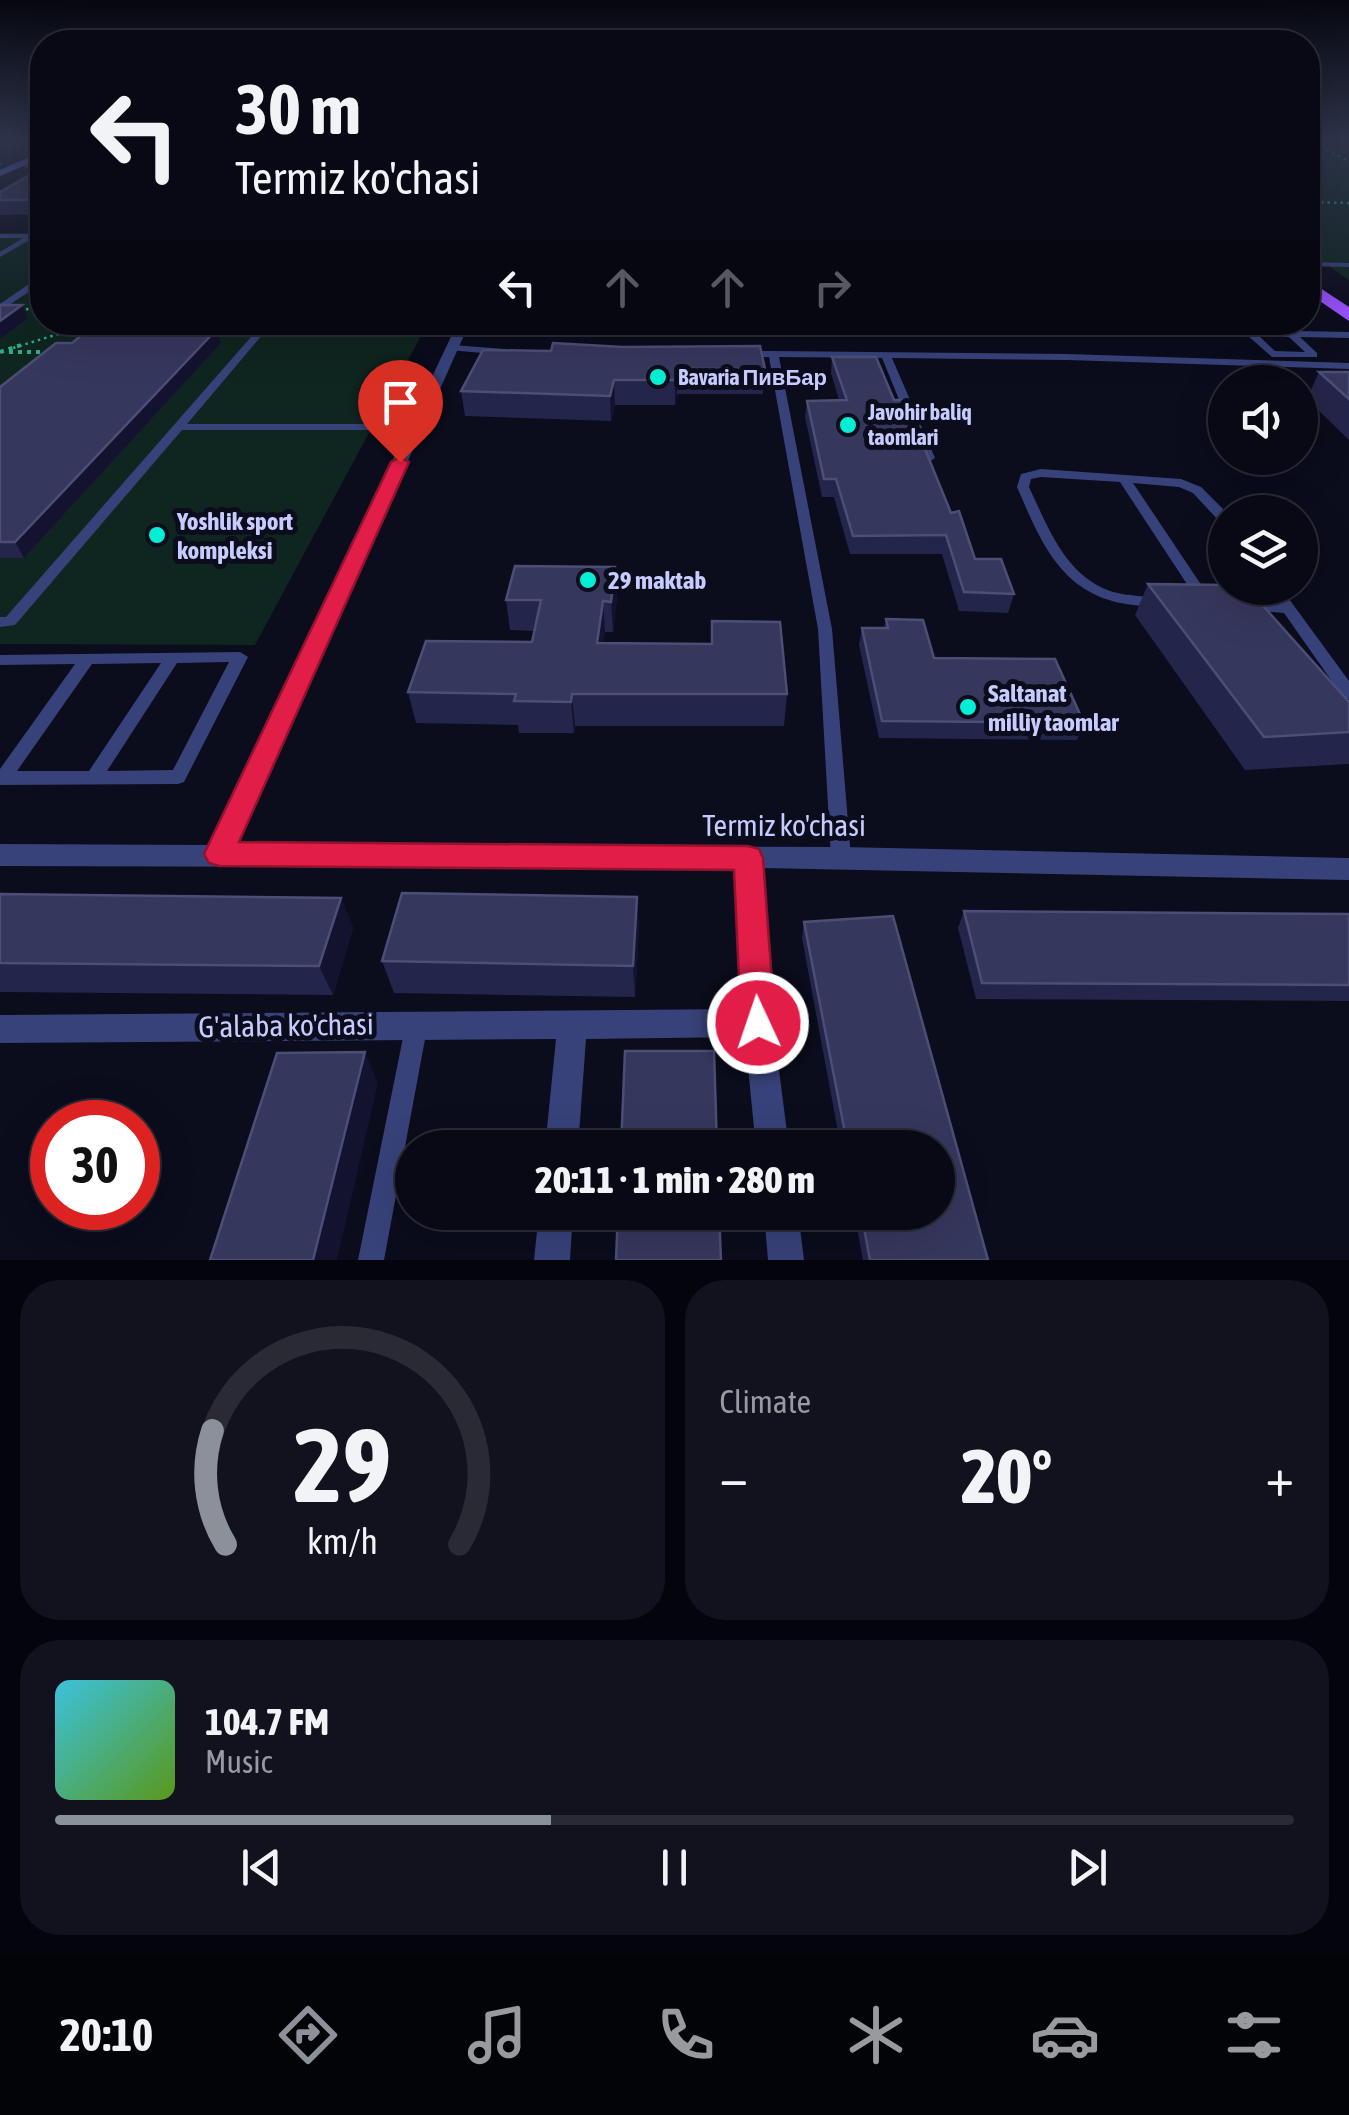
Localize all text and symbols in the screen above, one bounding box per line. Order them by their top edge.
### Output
text: 30 m [235,69,361,149]
icon: left [70,70,200,200]
text: Termiz ko'chasi [235,152,480,204]
icon: left [490,260,545,315]
icon: ahead [595,260,650,315]
icon: ahead [700,260,755,315]
icon: right [805,260,860,315]
pin [358,360,443,463]
place label: Bavaria ПивБар [678,364,827,390]
map controls [1208,365,1318,605]
button: sound [1208,365,1318,475]
marker: Bavaria ПивБар [647,366,669,388]
icon: arrive [373,375,428,430]
place label: Javohir baliq taomlari [867,399,972,450]
marker: Javohir baliq taomlari [837,414,859,436]
button: layers [1208,495,1318,605]
place label: Yoshlik sport kompleksi [176,507,294,564]
marker: Yoshlik sport kompleksi [146,524,168,546]
place label: 29 maktab [608,566,706,594]
marker: 29 maktab [577,569,599,591]
place label: Saltanat milliy taomlar [988,679,1119,736]
marker: Saltanat milliy taomlar [957,696,979,718]
street label: Termiz ko'chasi [702,808,866,842]
position arrow [706,971,810,1075]
street label: G'alaba ko'chasi [198,1006,374,1044]
speed limit sign: 30 [30,1100,160,1230]
text: 20:11 · 1 min · 280 m [535,1158,815,1201]
text: Climate [720,1383,811,1420]
text: 29 [293,1405,391,1524]
text: 20° [961,1433,1052,1519]
text: − [720,1445,748,1508]
text: + [1265,1445,1294,1508]
text: km/h [307,1521,378,1562]
text: 104.7 FM [205,1700,329,1743]
text: Music [205,1743,272,1780]
icon: previous [234,1840,289,1895]
icon: pause [647,1840,702,1895]
icon: next [1060,1840,1115,1895]
icon: directions [273,2000,343,2070]
icon: music [462,2000,532,2070]
icon: phone [651,2000,721,2070]
icon: climate [841,2000,911,2070]
icon: car [1030,2000,1100,2070]
icon: filters [1219,2000,1289,2070]
text: 20:10 [60,2009,153,2061]

